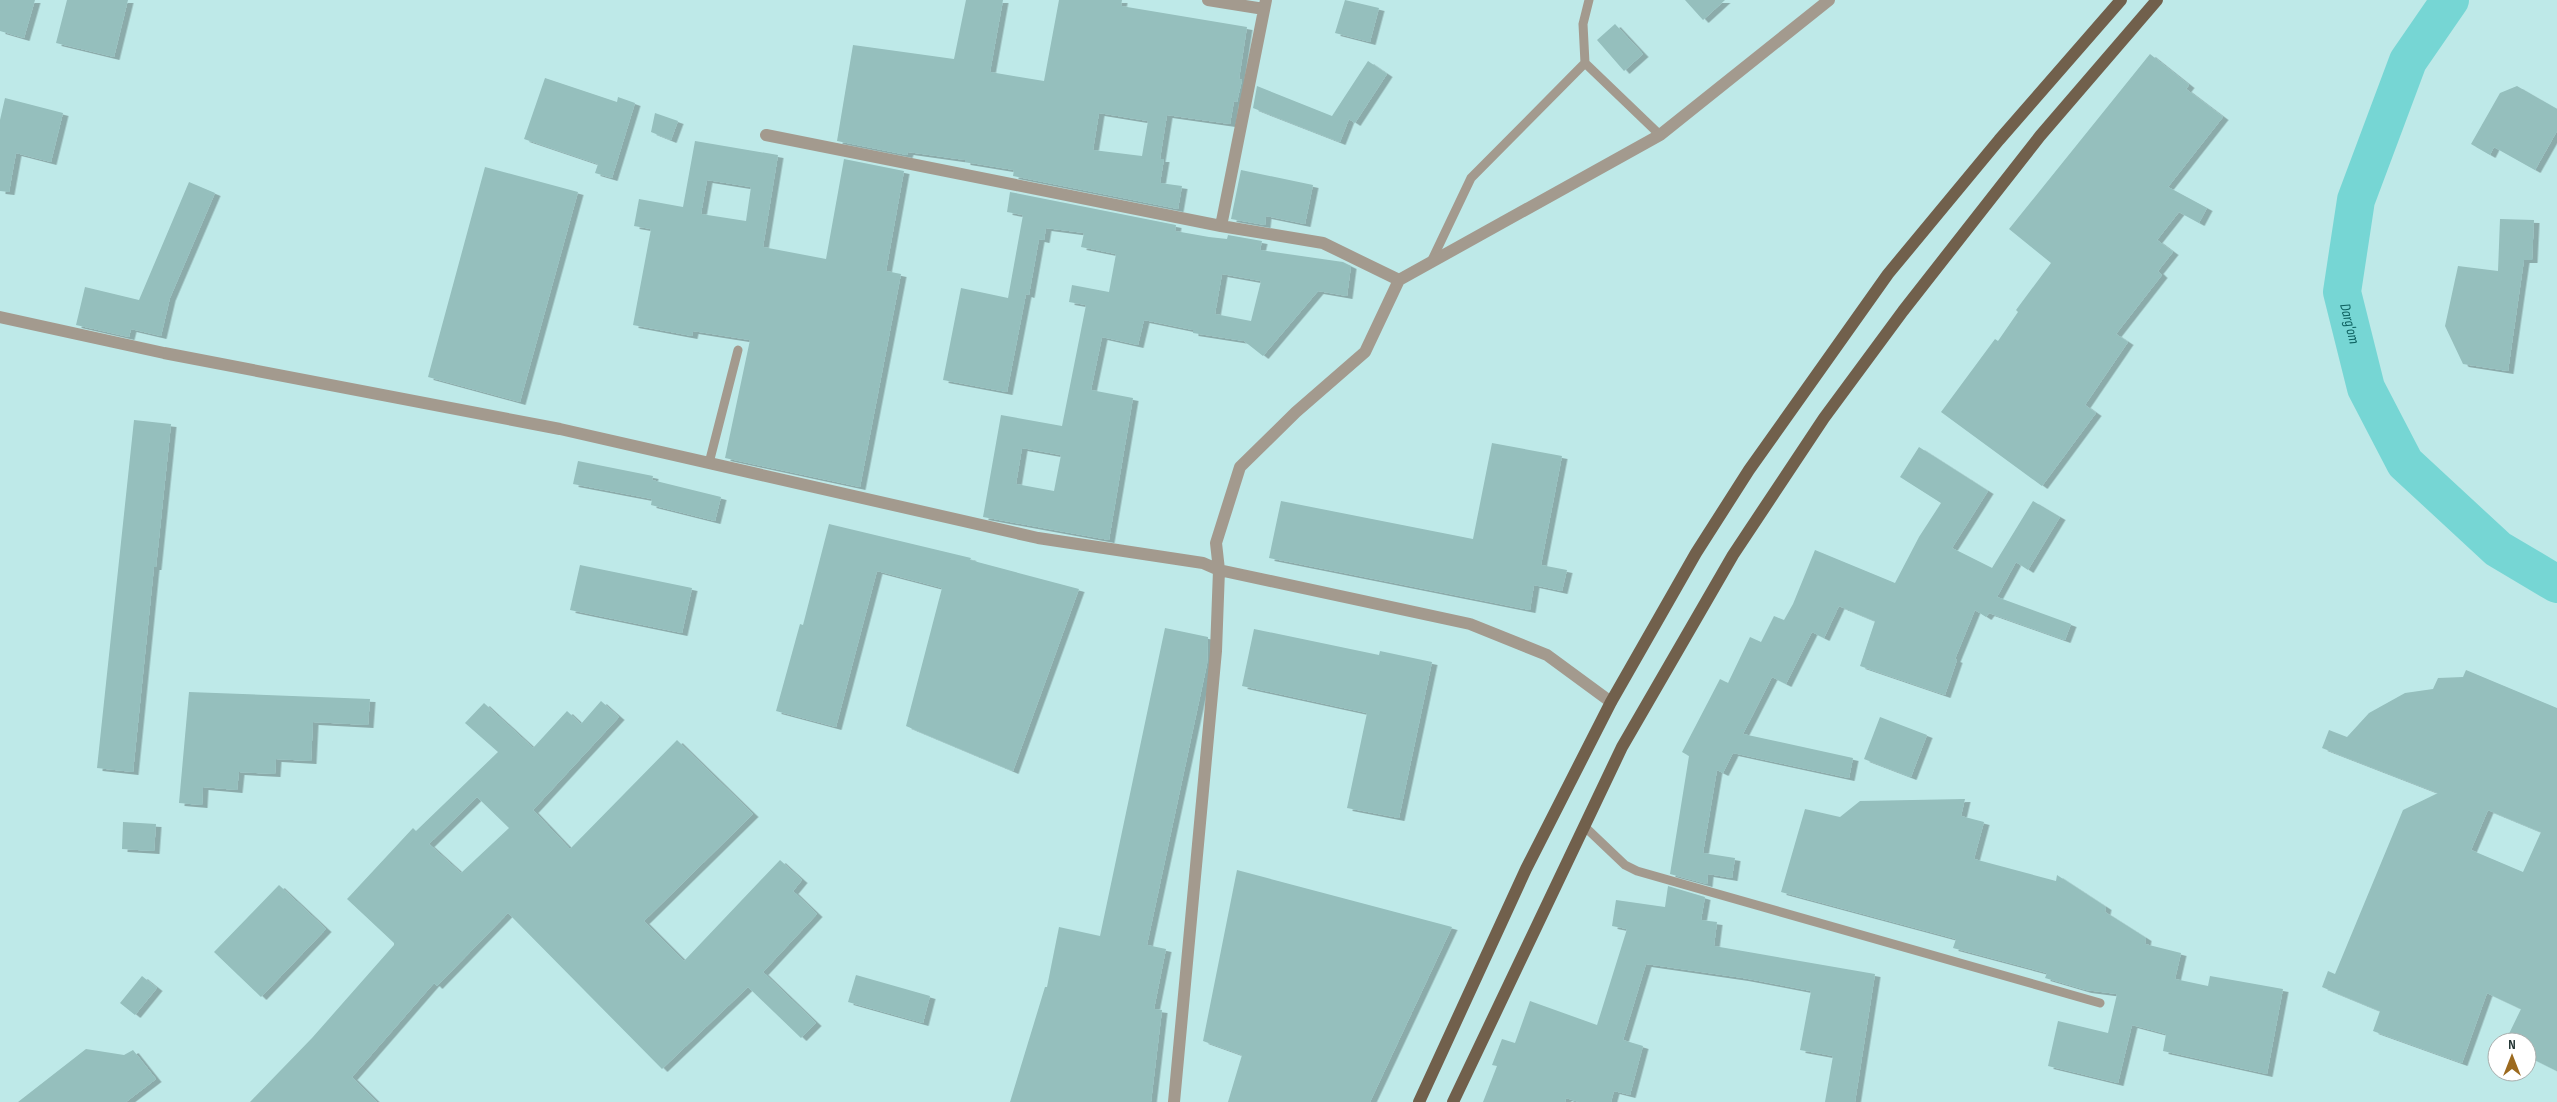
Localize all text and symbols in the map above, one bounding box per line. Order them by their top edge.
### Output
water label: Darg'om [2336,301,2364,346]
north arrow [2487,1032,2537,1082]
text: N [2508,1036,2516,1053]

